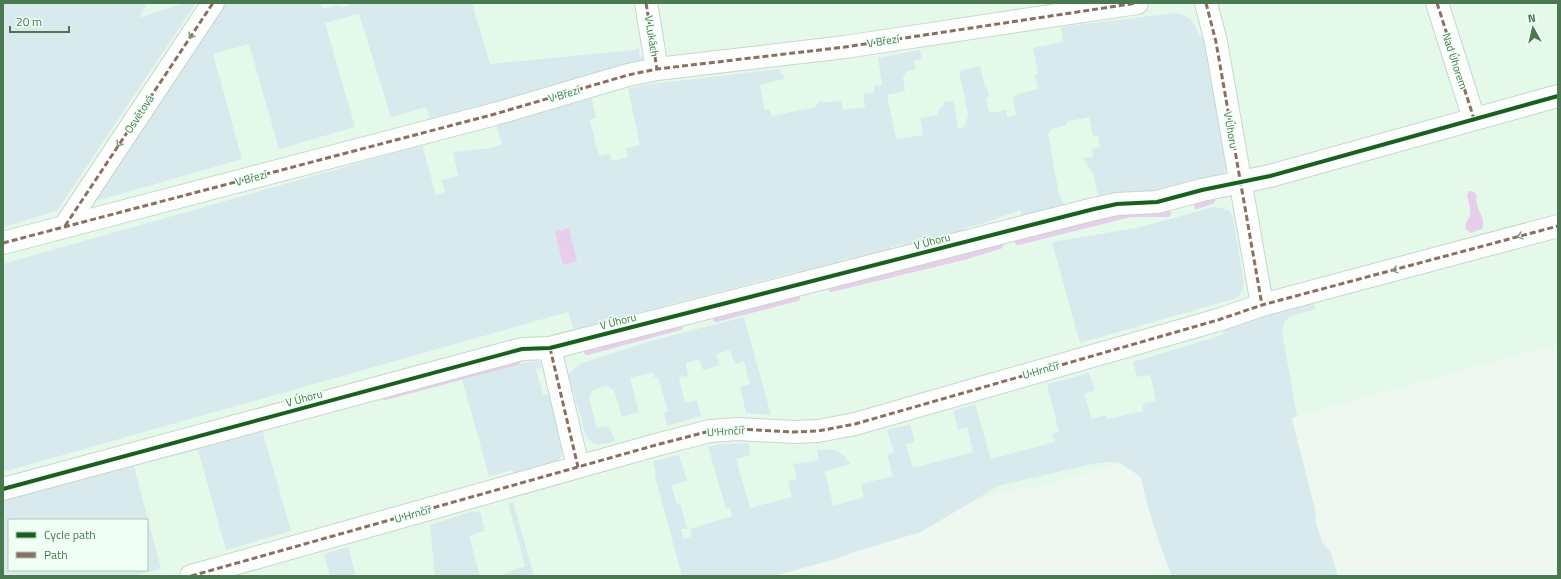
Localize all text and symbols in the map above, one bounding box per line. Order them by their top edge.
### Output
scale bar [10,8,69,34]
north arrow [1513,8,1553,48]
text: N [1527,10,1536,27]
text: 20 m [16,12,42,31]
street label: V Lukách [641,14,663,58]
street label: V Březí [866,30,902,51]
one-way arrow [189,31,196,38]
street label: Nad Úhorem [1438,31,1472,91]
street label: V Březí [546,81,583,106]
street label: Osvětová [121,91,158,137]
street label: V Úhoru [1220,110,1242,150]
one-way arrow [117,140,124,147]
street label: V Březí [233,166,270,190]
street label: V Úhoru [912,229,952,253]
one-way arrow [1517,231,1524,240]
one-way arrow [1392,265,1399,274]
street label: V Úhoru [598,309,638,333]
street label: U Hrnčíř [1021,357,1062,383]
street label: V Úhoru [284,385,324,411]
street label: U Hrnčíř [706,422,746,440]
street label: U Hrnčíř [393,501,434,527]
legend [8,519,148,571]
text: Cycle path [44,525,96,544]
text: Path [44,545,68,564]

